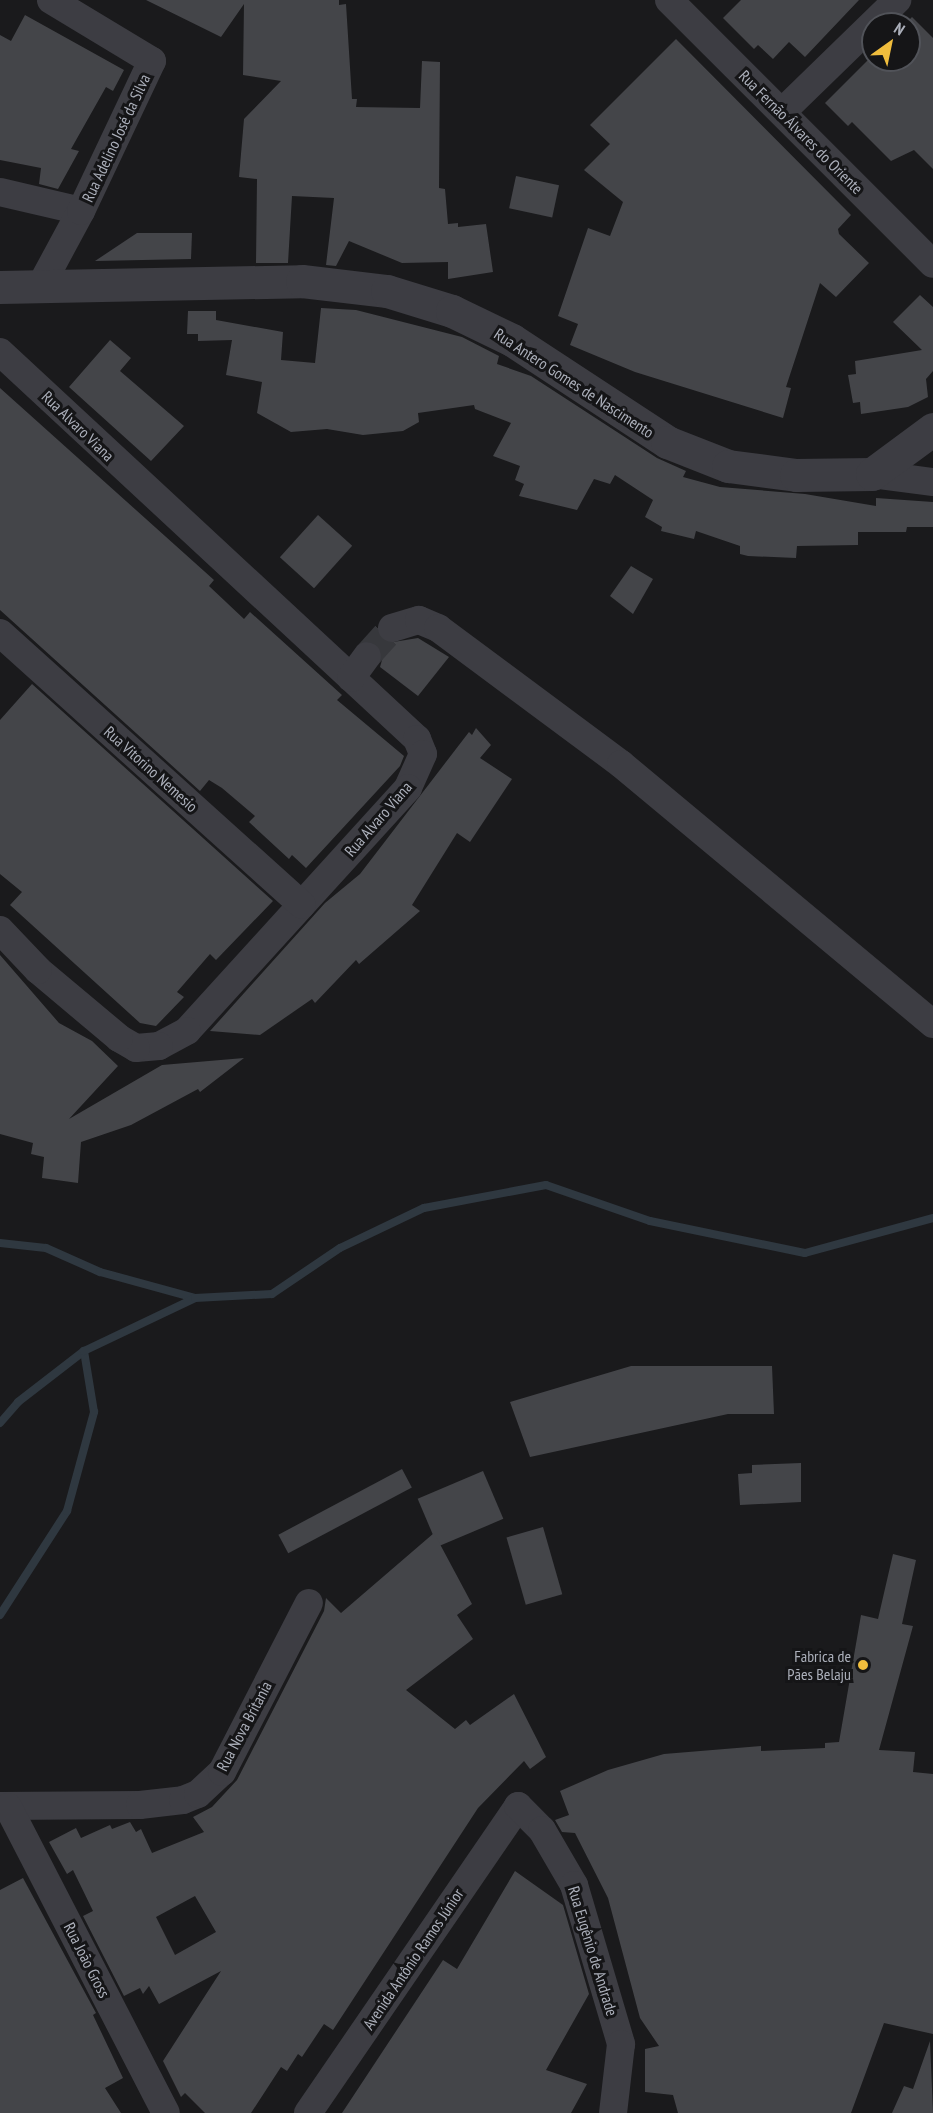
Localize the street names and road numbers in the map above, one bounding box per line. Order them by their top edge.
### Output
street label: Rua Fernão Álvares do Oriente [735,66,867,198]
street label: Rua Adelino José da Silva [78,71,154,205]
street label: Rua Antero Gomes de Nascimento [490,324,658,442]
street label: Rua Alvaro Viana [38,387,118,465]
street label: Rua Vitorino Nemesio [100,722,202,816]
street label: Rua Alvaro Viana [340,777,416,861]
street label: Rua Nova Britania [212,1678,276,1774]
street label: Rua Eugênio de Andrade [564,1883,622,2019]
street label: Avenida Antônio Ramos Júnior [358,1885,468,2033]
street label: Rua João Gross [60,1919,114,2001]

